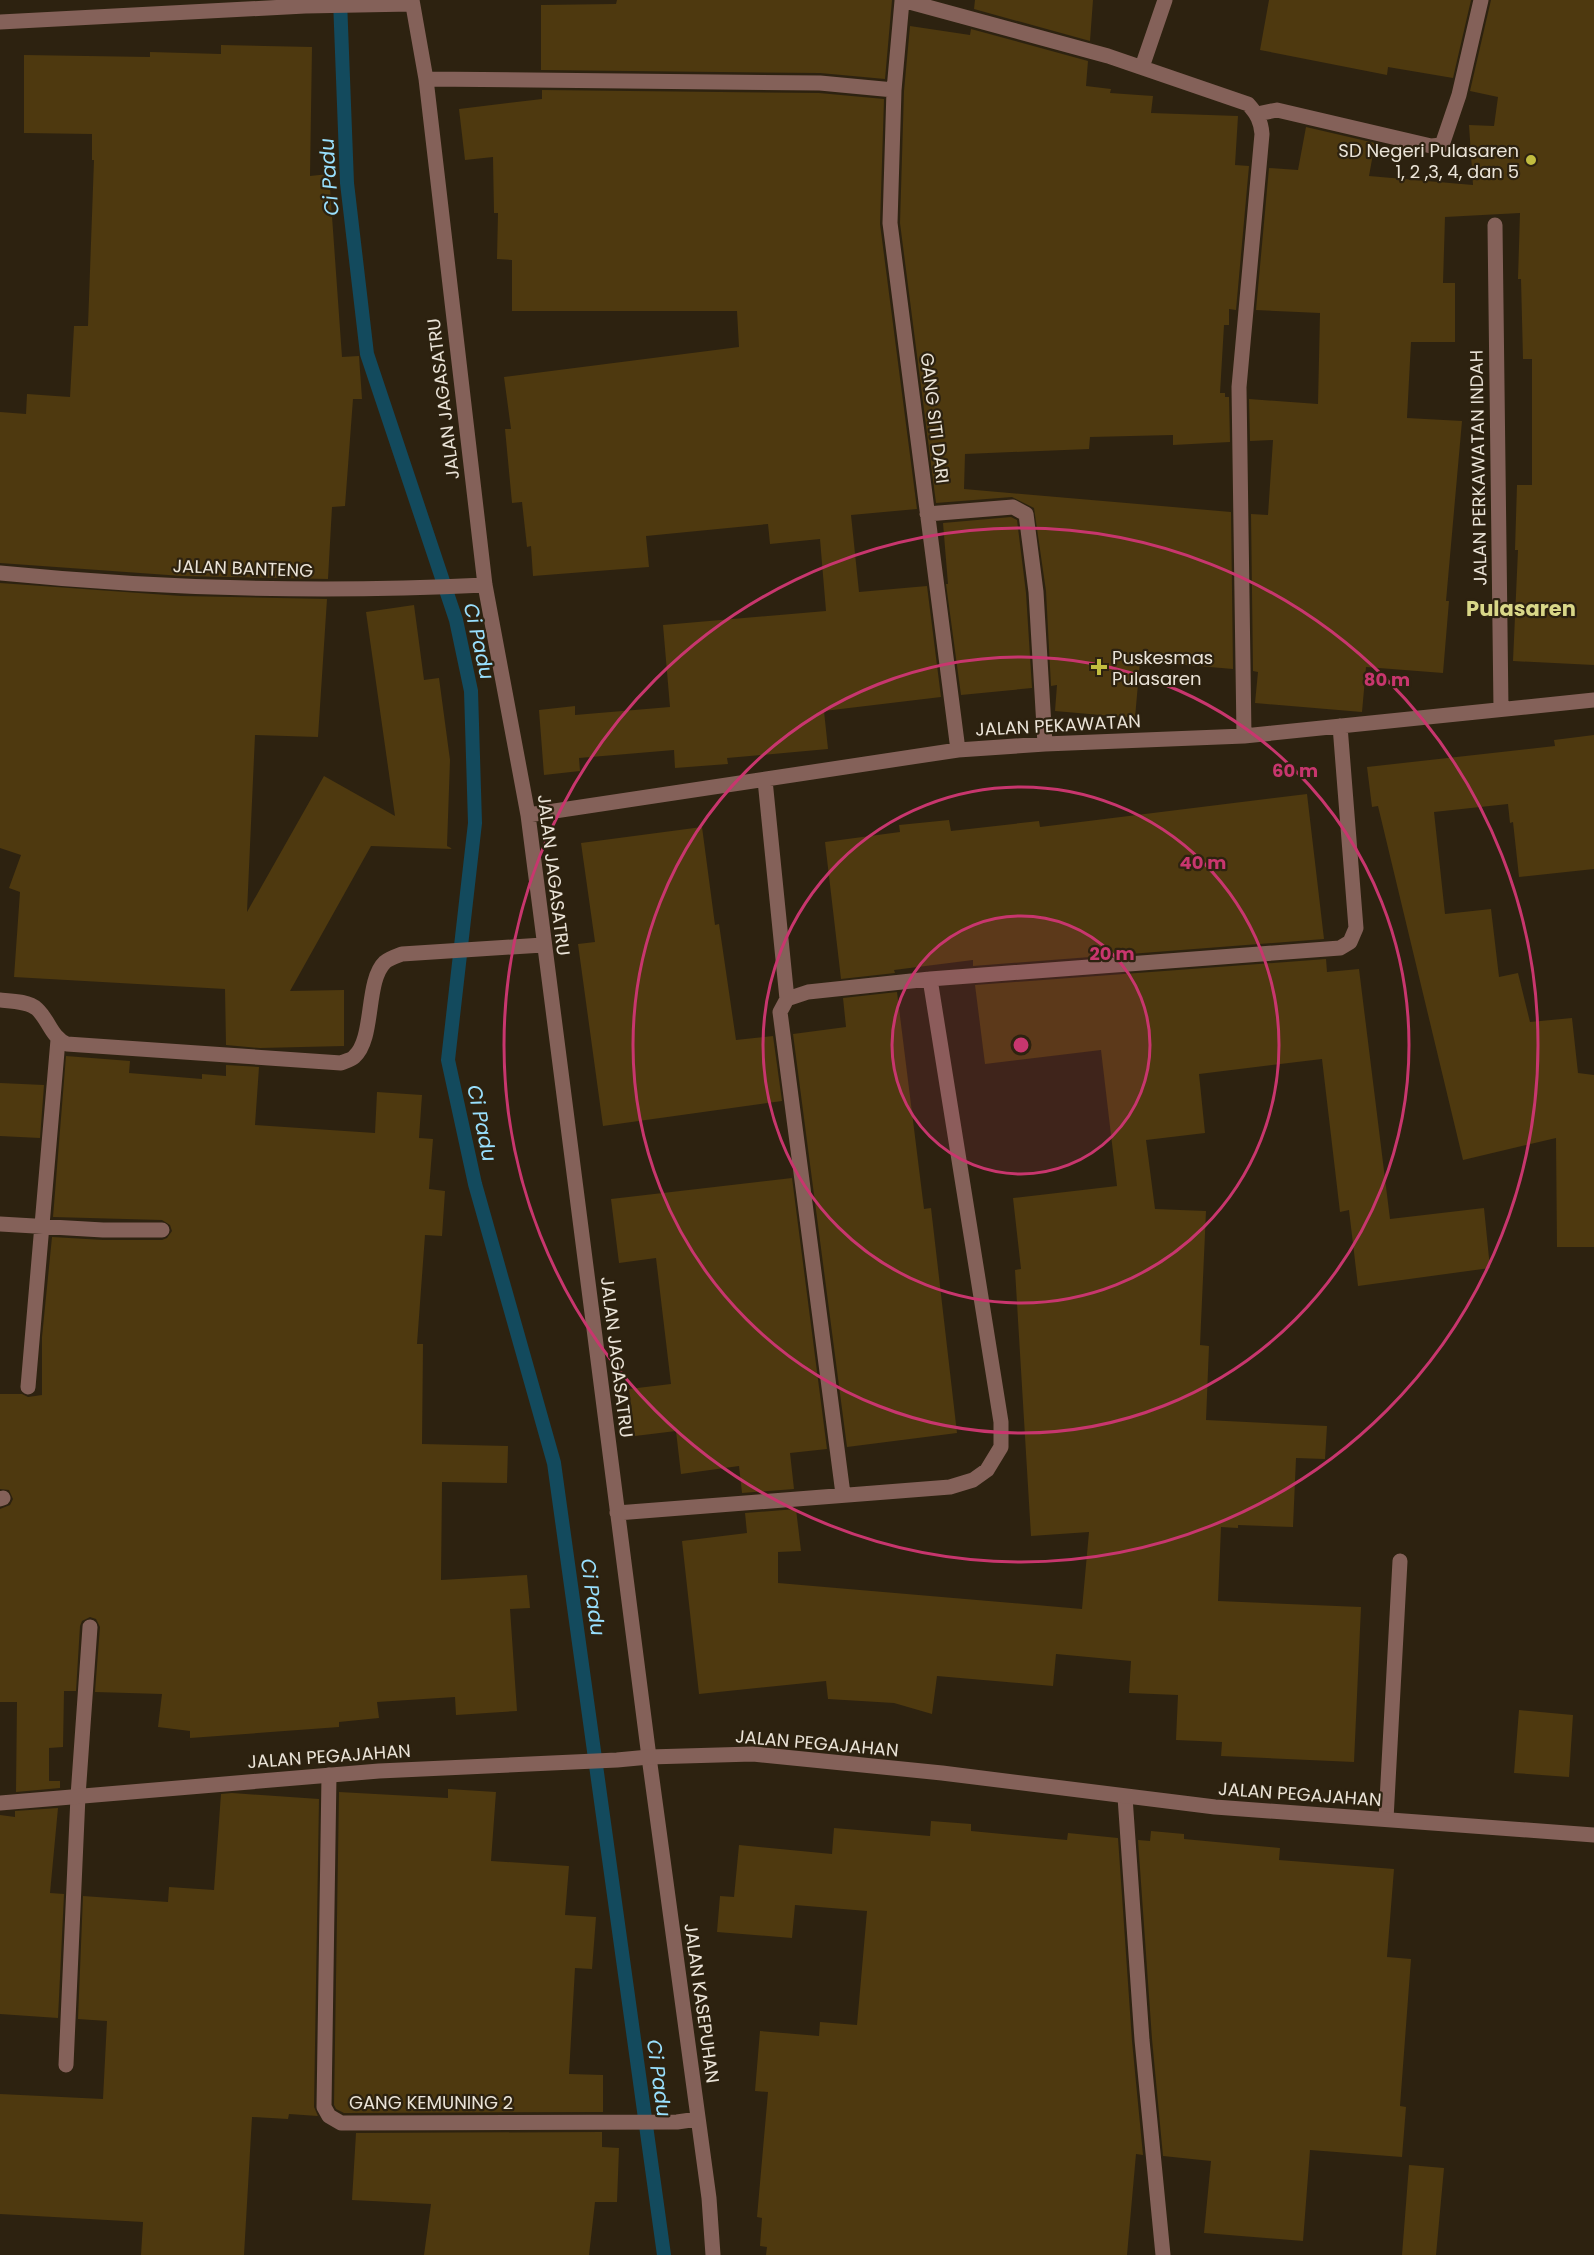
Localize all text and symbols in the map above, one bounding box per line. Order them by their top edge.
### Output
water label: Ci Padu [312,137,346,217]
place label: SD Negeri Pulasaren 1, 2 ,3, 4, dan 5 [1338,138,1519,184]
marker: SD Negeri Pulasaren 1, 2 ,3, 4, dan 5 [1524,153,1538,167]
street label: JALAN JAGASATRU [421,317,465,481]
street label: JALAN PERKAWATAN INDAH [1463,350,1493,586]
street label: GANG SITI DARI [915,351,955,485]
street label: JALAN BANTENG [172,553,314,583]
district label: Pulasaren [1466,594,1576,623]
water label: Ci Padu [457,600,501,682]
place label: Puskesmas Pulasaren [1112,645,1213,691]
marker: Puskesmas Pulasaren [1090,658,1108,676]
text: 80 m [1364,667,1410,692]
street label: JALAN PEKAWATAN [975,708,1141,742]
text: 60 m [1272,758,1318,783]
street label: JALAN JAGASATRU [532,793,576,957]
text: 40 m [1180,850,1226,875]
text: 20 m [1090,941,1134,966]
centre of rings [1011,1035,1031,1055]
water label: Ci Padu [460,1082,504,1164]
street label: JALAN JAGASATRU [595,1275,639,1439]
water label: Ci Padu [574,1557,612,1638]
street label: JALAN PEGAJAHAN [734,1723,900,1763]
street label: JALAN PEGAJAHAN [246,1738,412,1774]
street label: JALAN PEGAJAHAN [1217,1776,1383,1812]
street label: JALAN KASEPUHAN [678,1921,726,2085]
water label: Ci Padu [640,2038,678,2119]
street label: GANG KEMUNING 2 [349,2090,513,2115]

